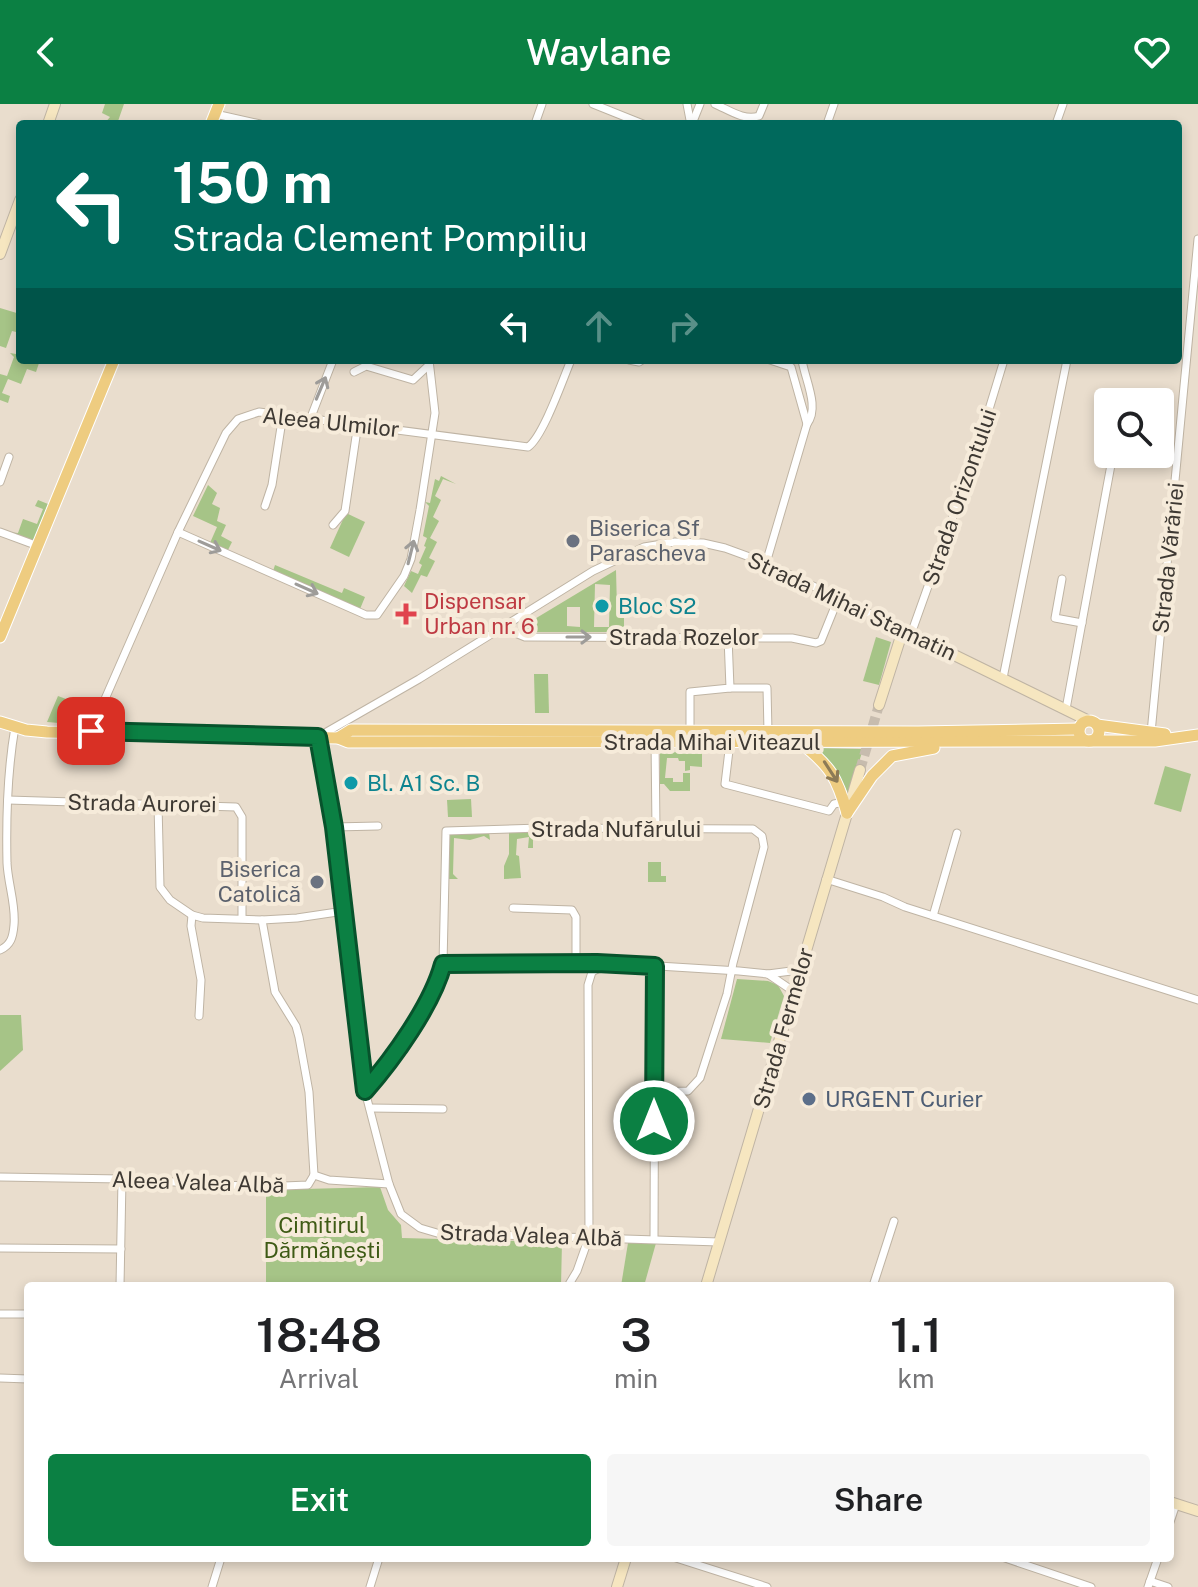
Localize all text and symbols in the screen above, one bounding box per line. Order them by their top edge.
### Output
icon: back [24,30,68,74]
icon: heart [1130,30,1174,74]
text: Waylane [526,31,672,73]
text: 150 m [172,150,333,216]
icon: left [40,152,144,256]
text: Strada Clement Pompiliu [172,217,588,259]
icon: left [493,304,537,348]
icon: ahead [577,304,621,348]
icon: right [661,304,705,348]
one-way arrow [315,376,330,401]
map controls [1094,388,1174,468]
button: search [1094,388,1174,468]
street label: Aleea Ulmilor [261,402,401,442]
street label: Strada Orizontului [917,405,1001,589]
street label: Strada Vărăriei [1147,481,1189,635]
place label: Biserica Sf Parascheva [589,515,706,566]
marker: Biserica Sf Parascheva [564,532,582,550]
one-way arrow [197,540,222,555]
one-way arrow [405,540,420,566]
street label: Strada Mihai Stamatin [744,546,960,666]
one-way arrow [294,583,319,598]
place label: Dispensar Urban nr. 6 [424,588,535,639]
place label: Bloc S2 [618,593,696,619]
marker: Bloc S2 [593,597,611,615]
marker: Dispensar Urban nr. 6 [395,603,417,625]
street label: Strada Rozelor [609,624,759,650]
one-way arrow [565,630,592,645]
pin [57,697,125,765]
icon: arrive [69,709,113,753]
street label: Strada Mihai Viteazul [603,729,821,755]
one-way arrow [823,761,840,783]
place label: Bl. A1 Sc. B [367,770,480,796]
marker: Bl. A1 Sc. B [342,774,360,792]
street label: Strada Aurorei [67,789,217,817]
street label: Strada Nufărului [531,816,701,842]
place label: Biserica Catolică [218,856,301,907]
marker: Biserica Catolică [308,873,326,891]
street label: Strada Fermelor [748,944,818,1112]
position arrow [612,1079,696,1163]
place label: URGENT Curier [825,1086,983,1112]
marker: URGENT Curier [800,1090,818,1108]
street label: Aleea Valea Albă [111,1166,285,1198]
park label: Cimitirul Dărmănești [263,1212,381,1263]
street label: Strada Valea Albă [439,1219,623,1251]
text: 18:48 [256,1306,382,1363]
text: 3 [620,1306,652,1363]
text: 1.1 [890,1306,942,1363]
text: Arrival [279,1363,359,1394]
text: min [614,1363,658,1394]
text: km [897,1363,935,1394]
button: Exit [48,1454,591,1546]
button: Share [607,1454,1150,1546]

